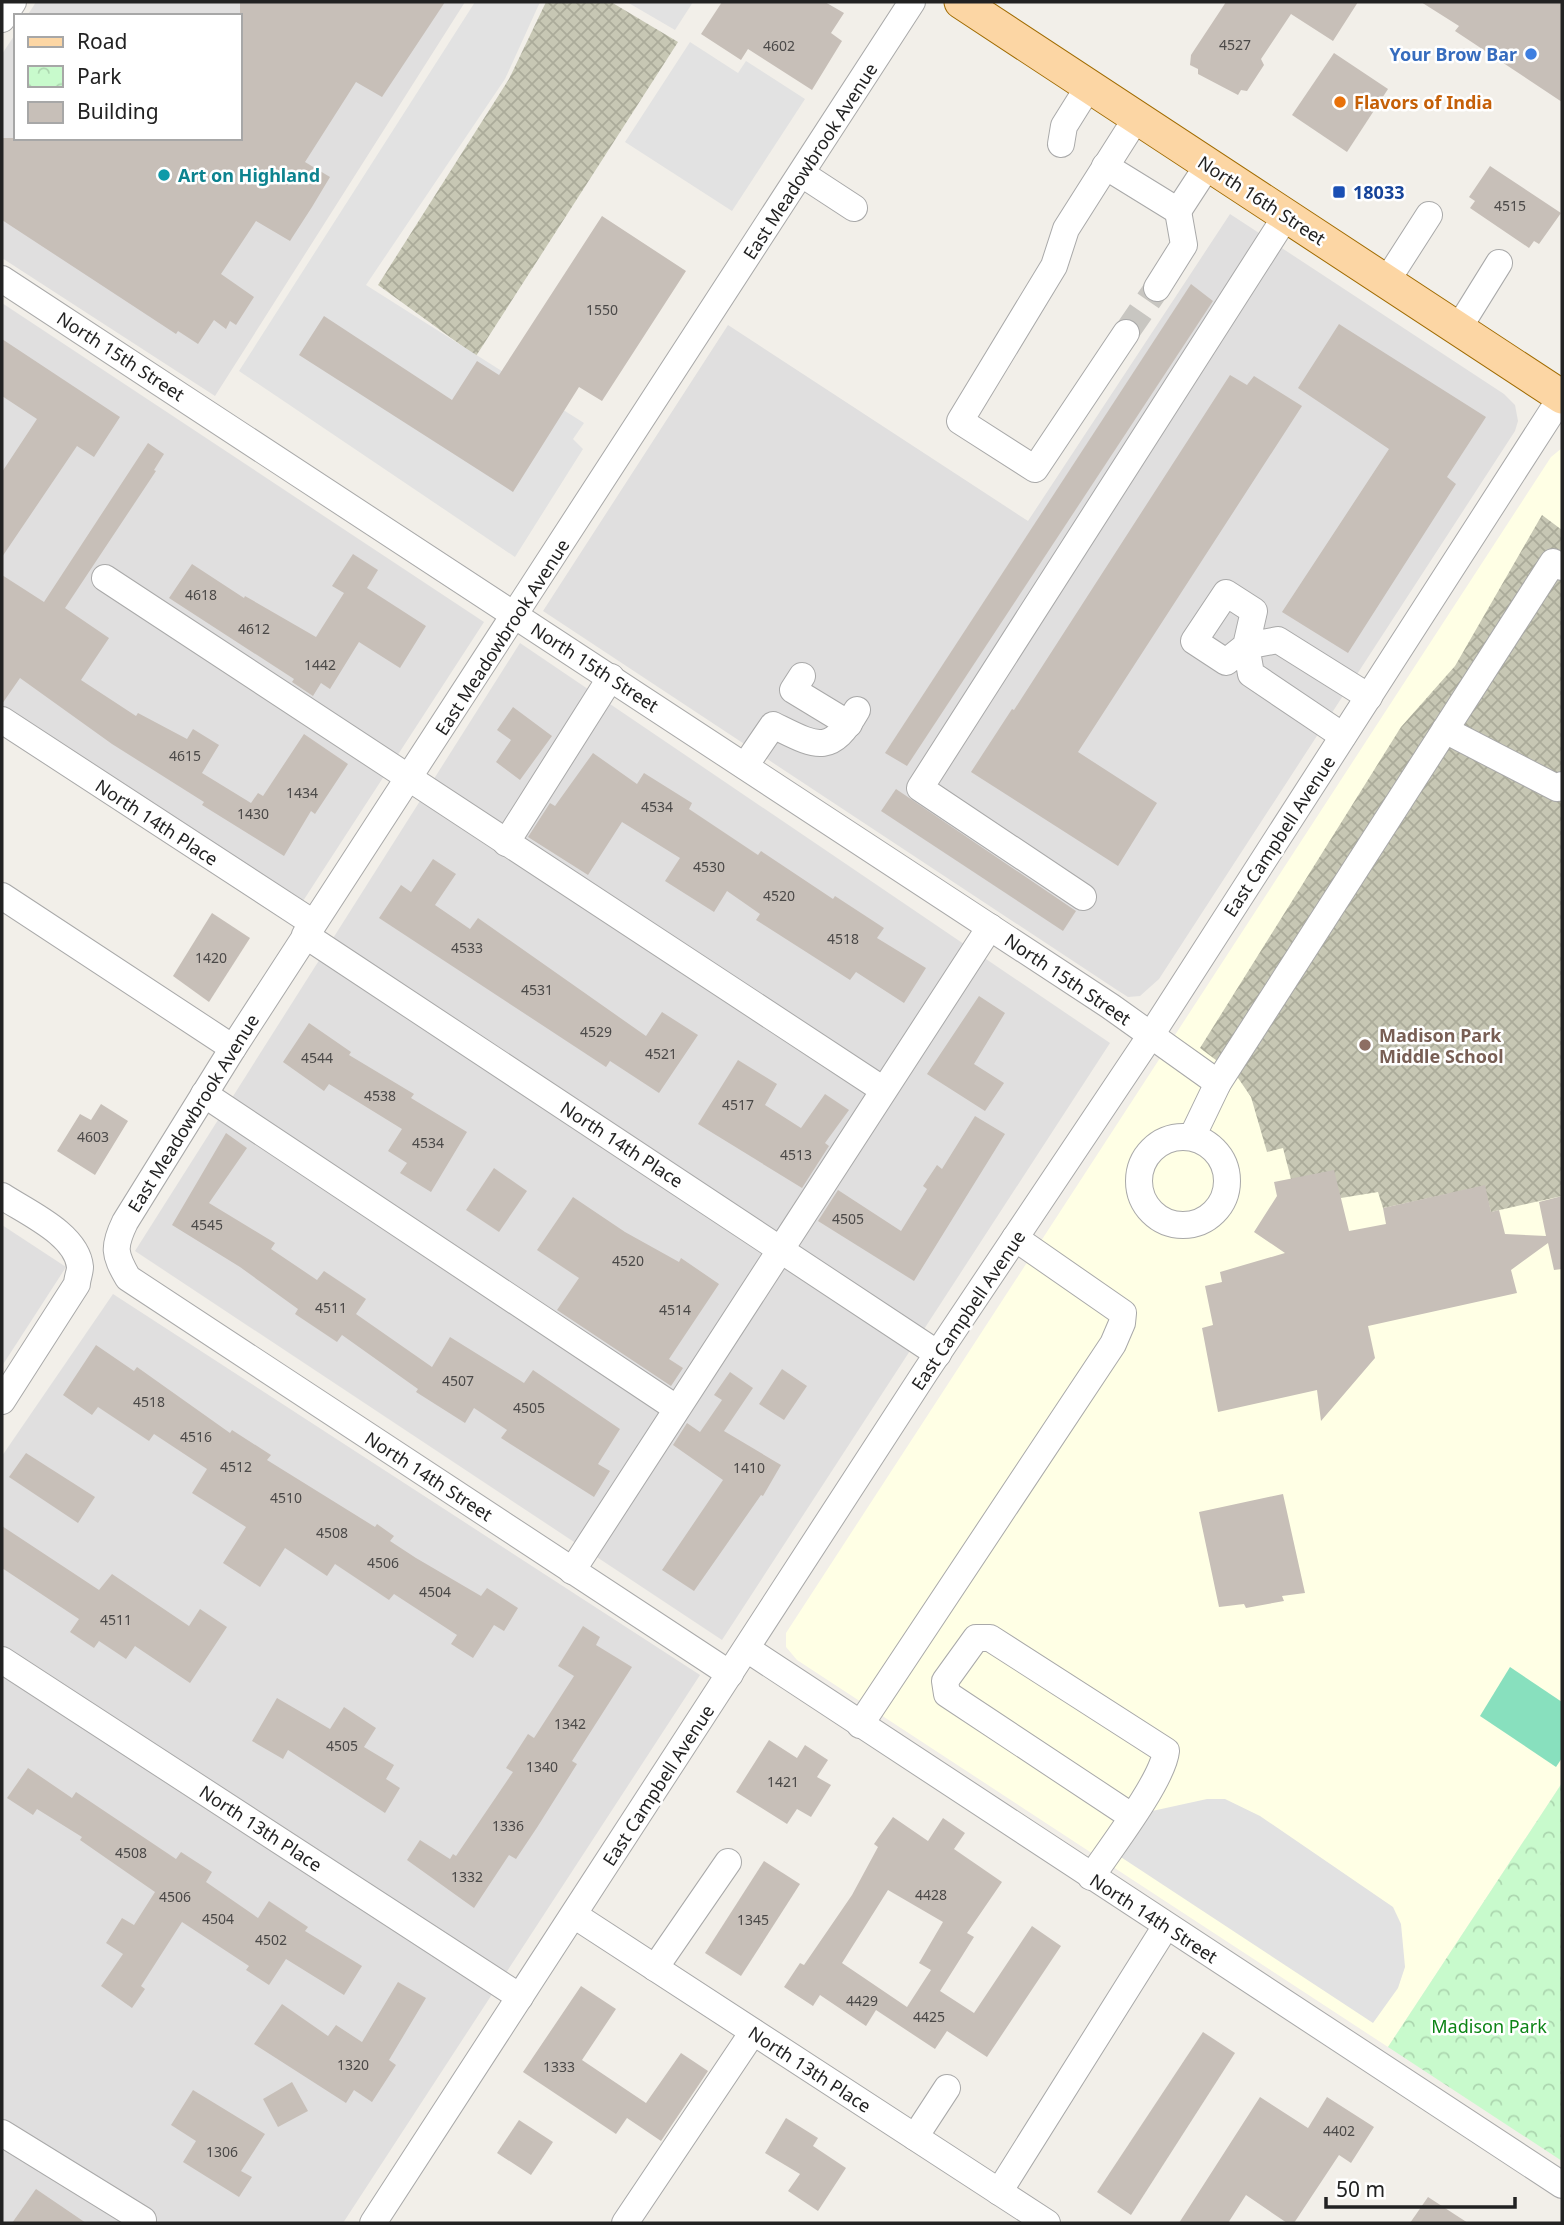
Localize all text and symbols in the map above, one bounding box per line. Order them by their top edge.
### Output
legend [14,14,242,140]
text: Road [77,27,127,55]
house number: 4527 [1219,35,1251,54]
house number: 4602 [763,36,795,55]
place label: Your Brow Bar [1390,42,1517,66]
marker: Your Brow Bar [1523,46,1539,62]
street label: East Meadowbrook Avenue [737,58,883,264]
text: Park [77,62,122,90]
place label: Flavors of India [1354,90,1492,114]
marker: Flavors of India [1332,94,1348,110]
text: Building [77,97,159,125]
street label: North 16th Street [1194,150,1331,250]
place label: Art on Highland [178,163,320,187]
marker: Art on Highland [156,167,172,183]
place label: 18033 [1353,180,1404,204]
marker: 18033 [1331,184,1347,200]
house number: 4515 [1494,196,1526,215]
house number: 1550 [586,300,618,319]
street label: North 15th Street [53,306,190,406]
street label: East Meadowbrook Avenue [429,534,575,740]
house number: 4618 [185,585,217,604]
street label: North 15th Street [527,617,664,717]
house number: 4612 [238,619,270,638]
house number: 1442 [304,655,336,674]
house number: 4615 [169,746,201,765]
street label: East Campbell Avenue [1218,751,1340,921]
street label: North 14th Place [91,773,223,871]
house number: 1434 [286,783,318,802]
house number: 4534 [641,797,673,816]
house number: 1430 [237,804,269,823]
house number: 4530 [693,857,725,876]
house number: 4520 [763,886,795,905]
street label: North 15th Street [1000,928,1136,1030]
house number: 4518 [827,929,859,948]
house number: 4533 [451,938,483,957]
house number: 1420 [195,948,227,967]
house number: 4531 [521,980,553,999]
street label: East Meadowbrook Avenue [122,1009,264,1217]
house number: 4529 [580,1022,612,1041]
place label: Madison Park Middle School [1379,1023,1504,1068]
marker: Madison Park Middle School [1357,1037,1373,1053]
house number: 4521 [645,1044,677,1063]
house number: 4544 [301,1048,333,1067]
house number: 4538 [364,1086,396,1105]
street label: North 14th Place [556,1095,688,1193]
house number: 4517 [722,1095,754,1114]
house number: 4603 [77,1127,109,1146]
house number: 4534 [412,1133,444,1152]
house number: 4513 [780,1145,812,1164]
house number: 4505 [832,1209,864,1228]
house number: 4545 [191,1215,223,1234]
street label: East Campbell Avenue [906,1225,1030,1395]
house number: 4520 [612,1251,644,1270]
house number: 4511 [315,1298,347,1317]
house number: 4514 [659,1300,691,1319]
house number: 4507 [442,1371,474,1390]
house number: 4518 [133,1392,165,1411]
house number: 4505 [513,1398,545,1417]
street label: North 14th Street [361,1426,498,1526]
house number: 4516 [180,1427,212,1446]
house number: 4512 [220,1457,252,1476]
house number: 1410 [733,1458,765,1477]
house number: 4510 [270,1488,302,1507]
house number: 4508 [316,1523,348,1542]
house number: 4506 [367,1553,399,1572]
house number: 4504 [419,1582,451,1601]
house number: 4511 [100,1610,132,1629]
street label: East Campbell Avenue [597,1700,719,1870]
house number: 1342 [554,1714,586,1733]
house number: 4505 [326,1736,358,1755]
house number: 1340 [526,1757,558,1776]
house number: 1421 [767,1772,799,1791]
street label: North 13th Place [195,1779,327,1877]
house number: 1336 [492,1816,524,1835]
house number: 4508 [115,1843,147,1862]
house number: 1332 [451,1867,483,1886]
street label: North 14th Street [1086,1868,1223,1968]
house number: 4428 [915,1885,947,1904]
house number: 4506 [159,1887,191,1906]
house number: 4504 [202,1909,234,1928]
house number: 1345 [737,1910,769,1929]
house number: 4502 [255,1930,287,1949]
house number: 4429 [846,1991,878,2010]
house number: 4425 [913,2007,945,2026]
park label: Madison Park [1431,2014,1547,2038]
street label: North 13th Place [744,2020,876,2118]
house number: 1320 [337,2055,369,2074]
house number: 1333 [543,2057,575,2076]
house number: 4402 [1323,2121,1355,2140]
house number: 1306 [206,2142,238,2161]
scale bar [1326,2166,1515,2210]
text: 50 m [1336,2175,1385,2203]

